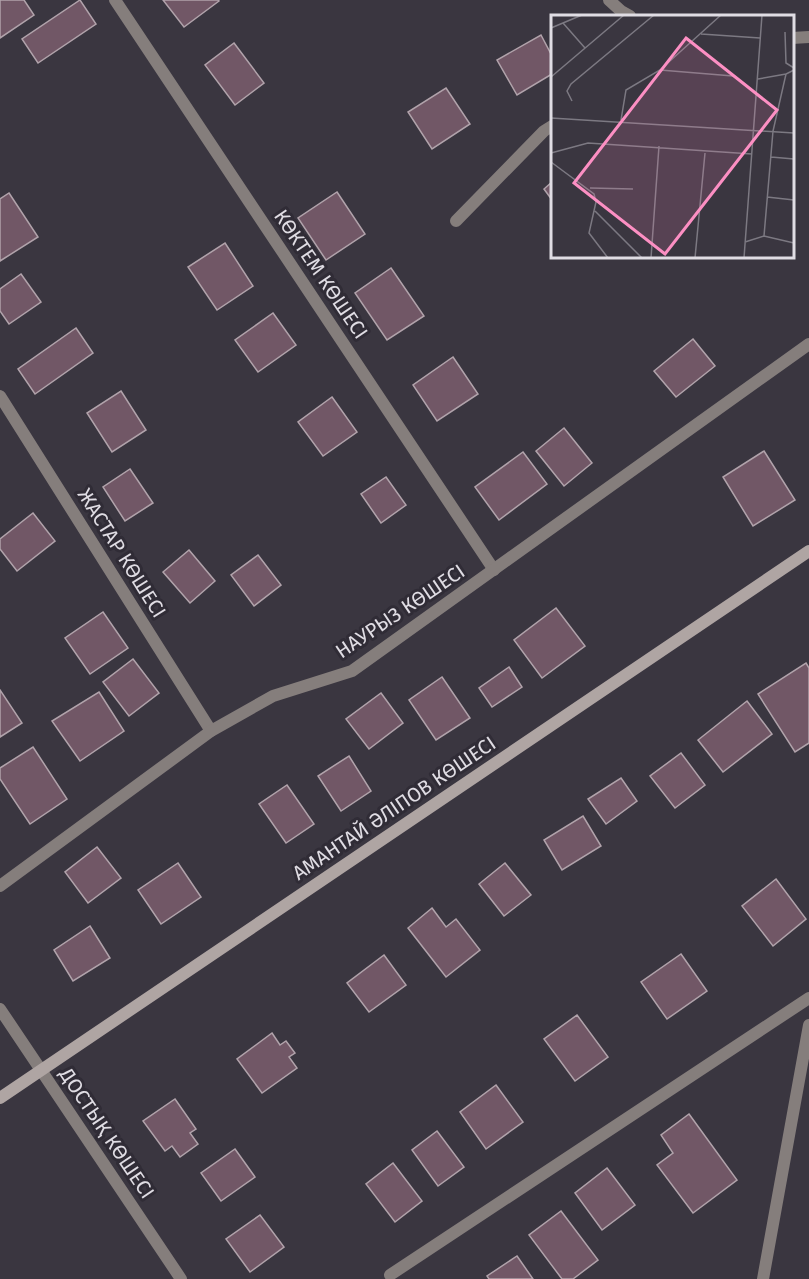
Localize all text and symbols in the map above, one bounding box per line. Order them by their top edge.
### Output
inset map [551,15,794,258]
street label: КӨКТЕМ КӨШЕСІ [269,205,373,343]
street label: ЖАСТАР КӨШЕСІ [73,484,171,622]
street label: НАУРЫЗ КӨШЕСІ [331,559,469,663]
street label: АМАНТАЙ ӘЛІПОВ КӨШЕСІ [288,731,500,885]
street label: ДОСТЫҚ КӨШЕСІ [54,1062,160,1203]

